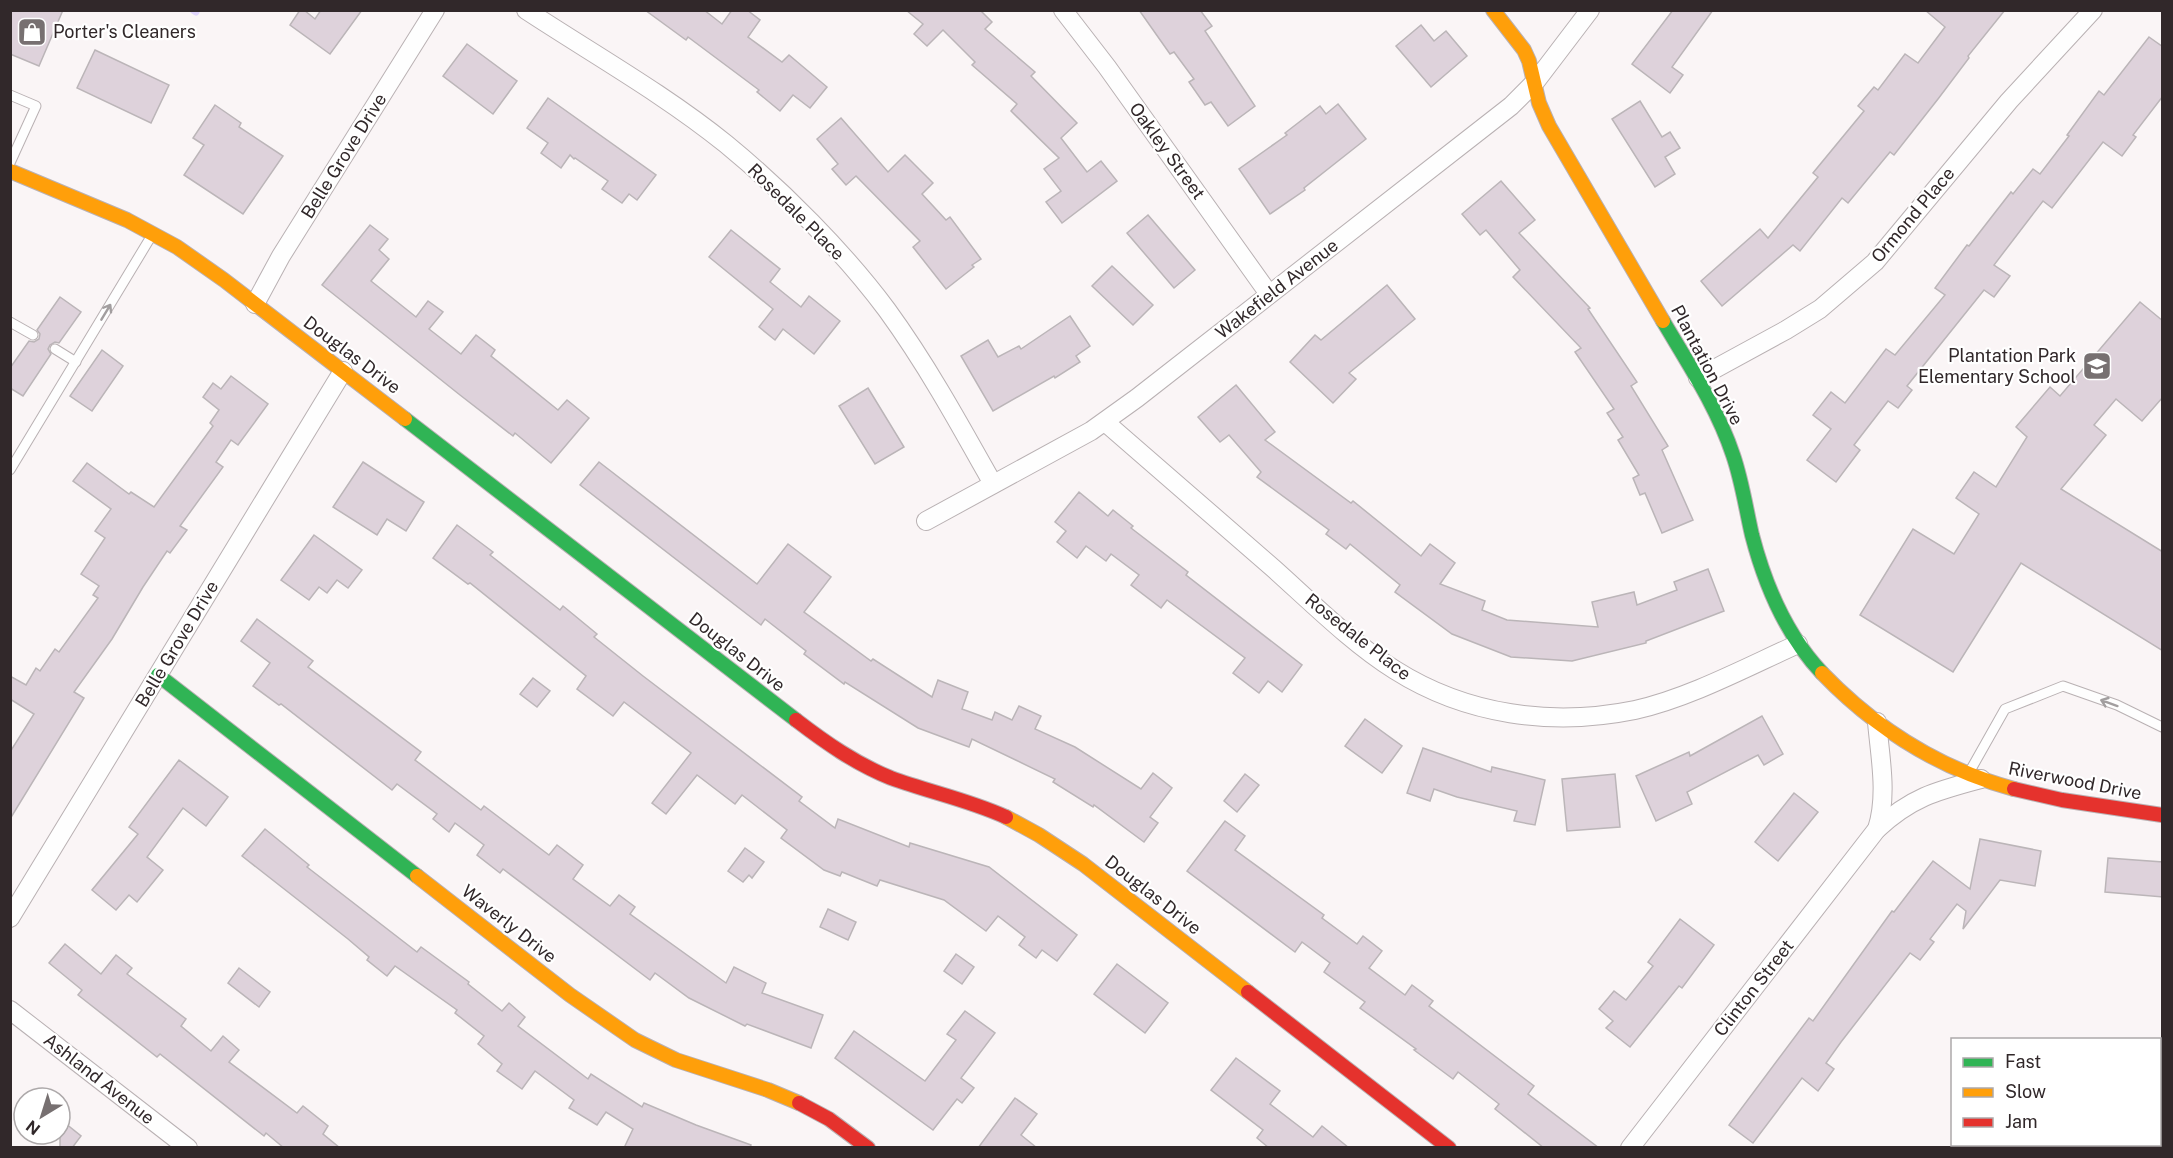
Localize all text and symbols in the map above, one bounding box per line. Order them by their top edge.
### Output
shop icon: Porter's Cleaners [16,16,48,48]
place label: Porter's Cleaners [53,21,196,42]
street label: Belle Grove Drive [297,89,390,222]
street label: Oakley Street [1125,98,1210,203]
street label: Rosedale Place [744,159,849,264]
street label: Ormond Place [1867,163,1959,267]
street label: Wakefield Avenue [1211,234,1342,343]
street label: Plantation Drive [1667,301,1748,428]
one-way arrow [101,304,113,321]
street label: Douglas Drive [300,311,405,398]
place label: Plantation Park Elementary School [1918,345,2076,387]
school or university icon: Plantation Park Elementary School [2081,350,2113,382]
street label: Belle Grove Drive [131,577,223,711]
street label: Rosedale Place [1301,589,1415,684]
street label: Douglas Drive [685,608,789,696]
one-way arrow [2101,696,2119,707]
street label: Riverwood Drive [2007,757,2144,804]
street label: Douglas Drive [1101,851,1205,939]
street label: Waverly Drive [458,880,561,967]
street label: Clinton Street [1709,935,1798,1040]
street label: Ashland Avenue [40,1029,159,1128]
legend [1951,1038,2161,1146]
text: Fast [2005,1051,2041,1072]
text: Slow [2005,1081,2046,1102]
north arrow [12,1086,72,1146]
text: Jam [2005,1111,2038,1132]
text: N [22,1116,44,1139]

